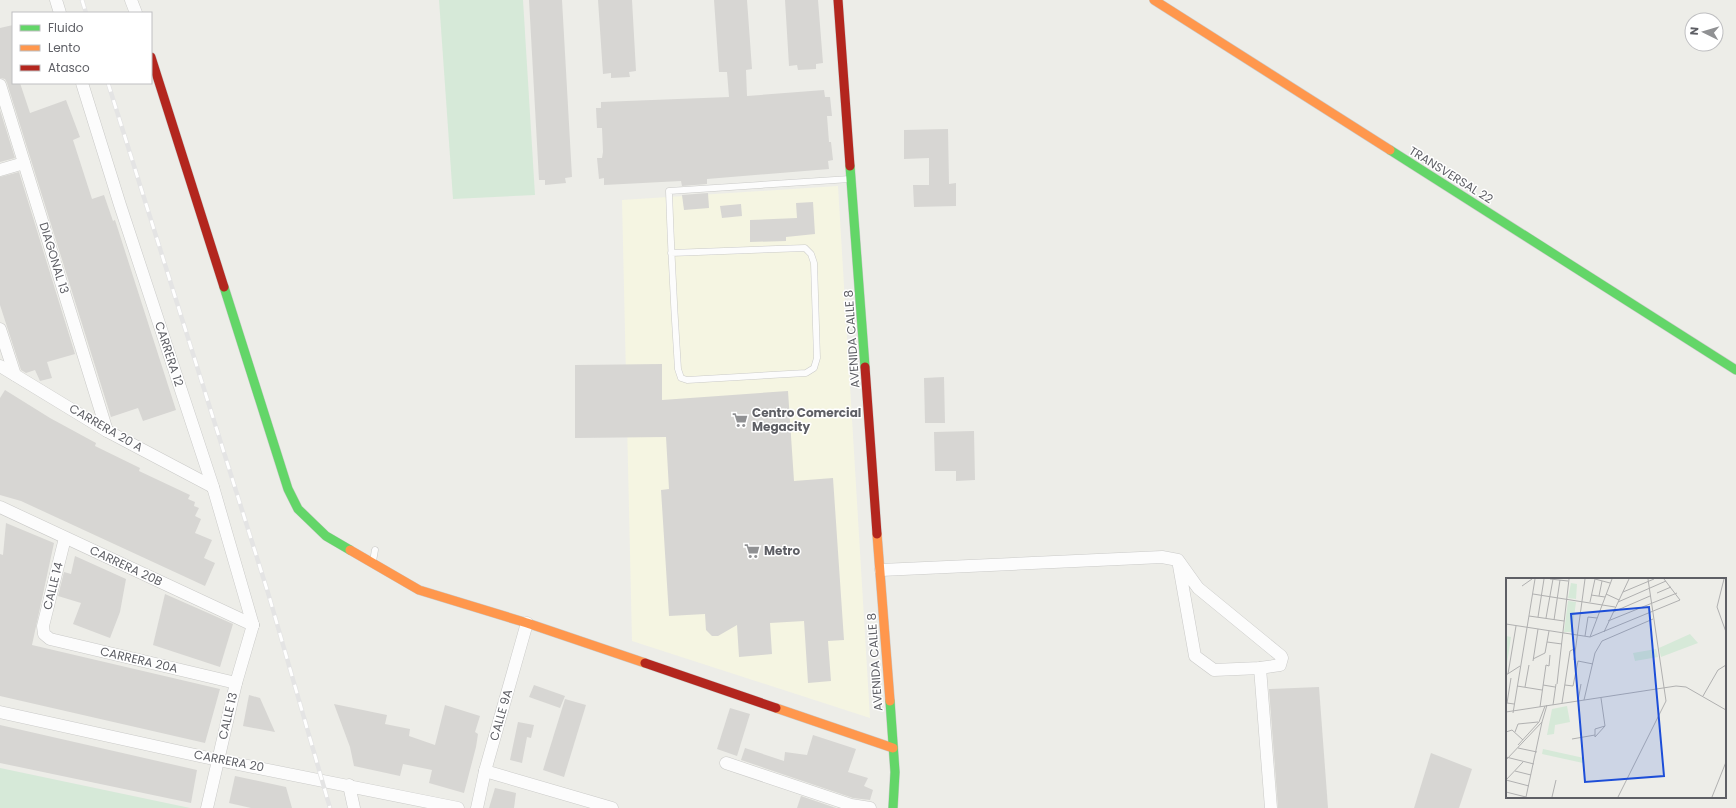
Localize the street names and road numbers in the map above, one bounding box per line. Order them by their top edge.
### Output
street label: TRANSVERSAL 22 [1406,142,1497,207]
street label: DIAGONAL 13 [36,220,73,296]
street label: AVENIDA CALLE 8 [840,289,863,389]
street label: CARRERA 12 [151,319,188,389]
street label: CARRERA 20 A [66,400,146,456]
street label: CARRERA 20B [87,541,165,590]
street label: CALLE 14 [38,560,67,611]
street label: AVENIDA CALLE 8 [863,612,886,712]
street label: CARRERA 20A [99,642,180,677]
street label: CALLE 9A [485,687,516,743]
street label: CALLE 13 [214,691,241,741]
street label: CARRERA 20 [193,745,266,776]

